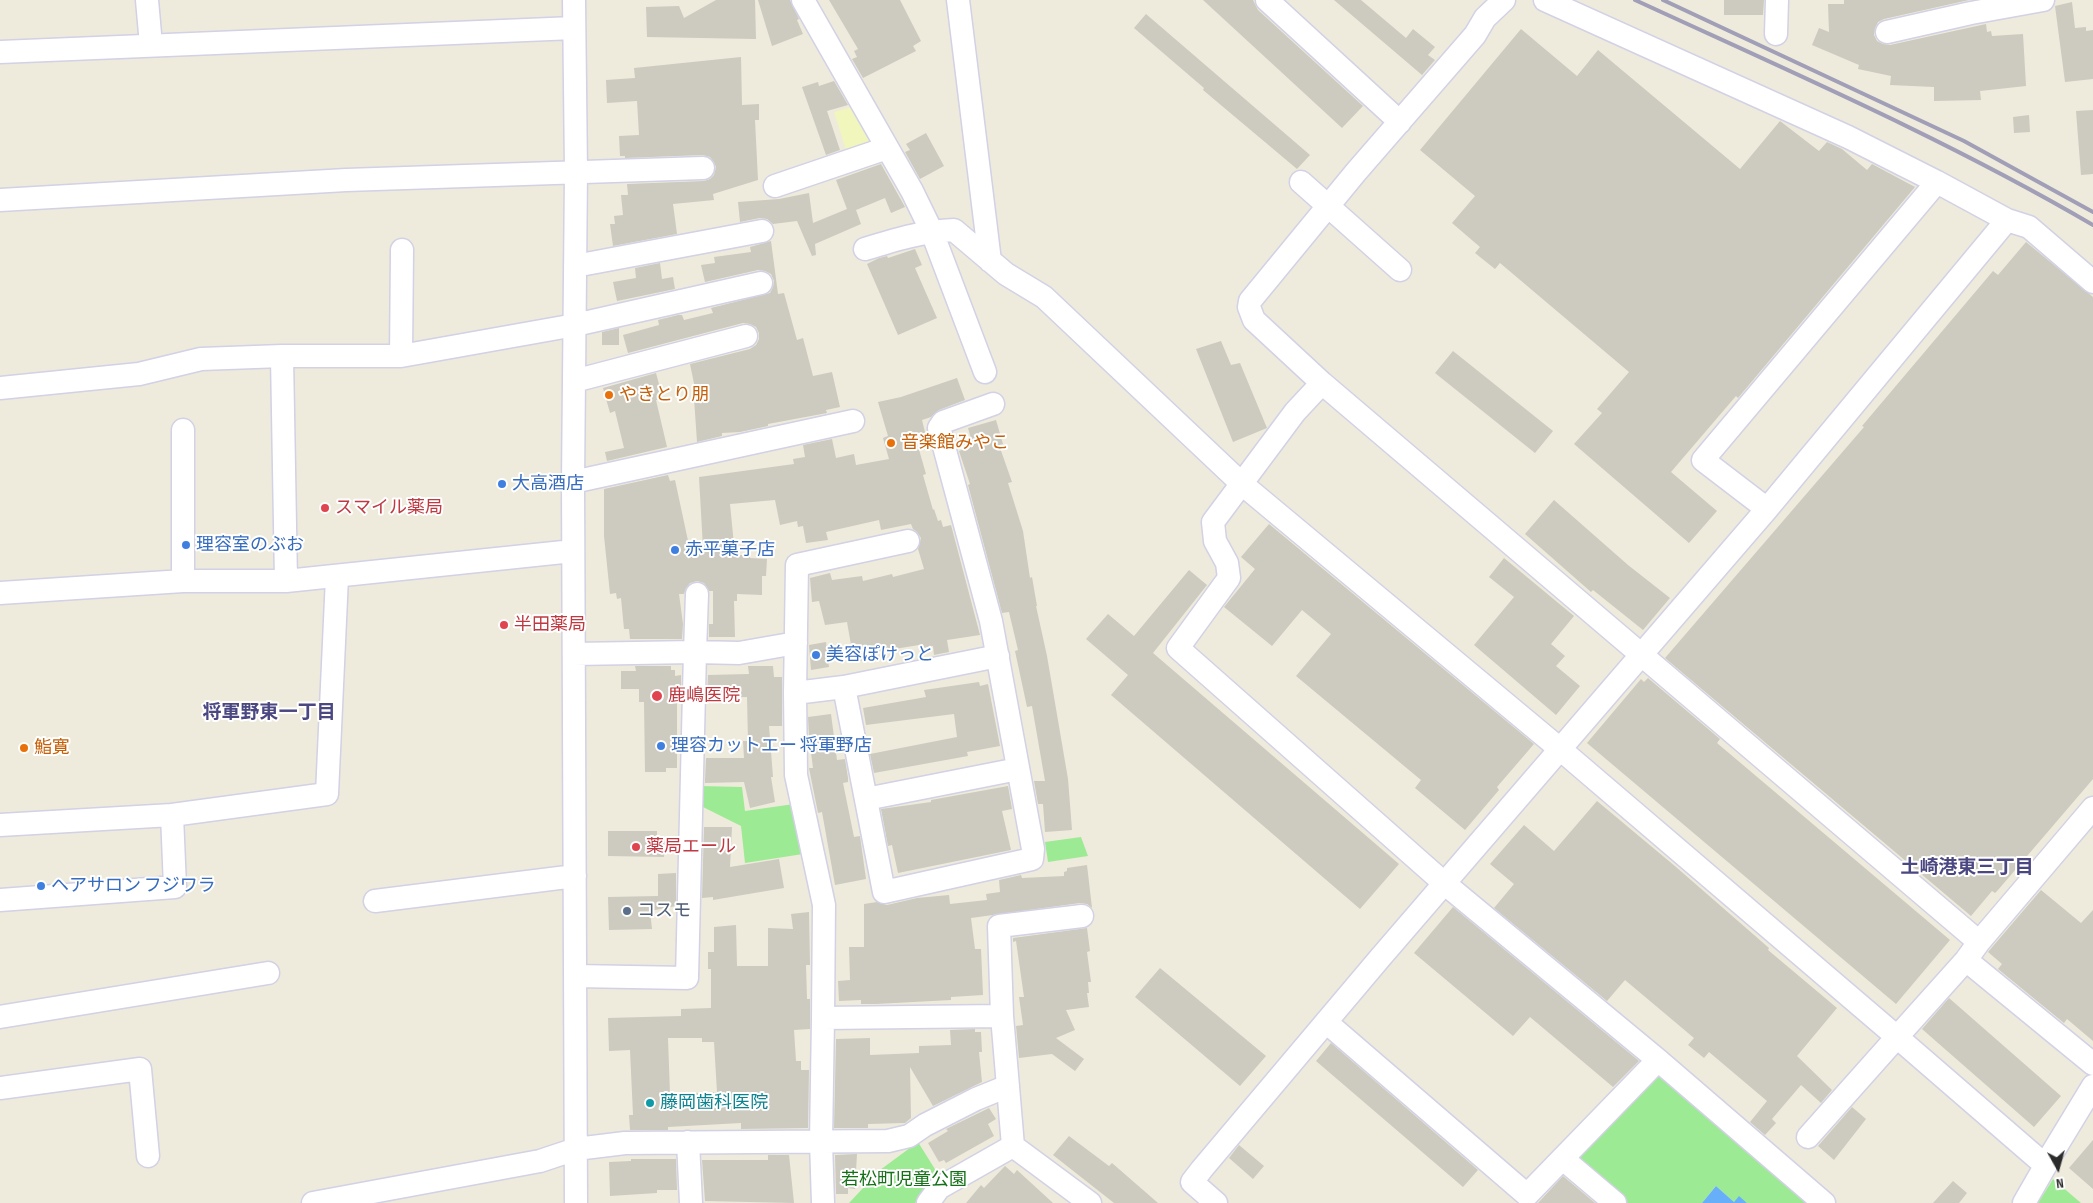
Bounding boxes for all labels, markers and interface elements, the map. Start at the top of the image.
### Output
place label: やきとり朋 [619,384,709,406]
marker: やきとり朋 [603,389,615,401]
place label: 音楽館みやこ [901,432,1009,454]
marker: 音楽館みやこ [885,437,897,449]
place label: 大高酒店 [512,473,584,495]
marker: 大高酒店 [496,478,508,490]
place label: スマイル薬局 [335,497,443,519]
marker: スマイル薬局 [319,502,331,514]
place label: 理容室のぶお [196,534,304,556]
marker: 理容室のぶお [180,539,192,551]
place label: 赤平菓子店 [685,539,775,561]
marker: 赤平菓子店 [669,544,681,556]
place label: 半田薬局 [514,614,586,636]
marker: 半田薬局 [498,619,510,631]
place label: 美容ぽけっと [826,644,934,666]
marker: 美容ぽけっと [810,649,822,661]
place label: 鹿嶋医院 [668,685,740,707]
marker: 鹿嶋医院 [650,689,664,703]
district label: 将軍野東一丁目 [203,702,335,724]
place label: 理容カットエー 将軍野店 [671,735,872,757]
place label: 鮨寛 [34,737,70,759]
marker: 理容カットエー 将軍野店 [655,740,667,752]
marker: 鮨寛 [18,742,30,754]
place label: 薬局エール [646,836,736,858]
marker: 薬局エール [630,841,642,853]
district label: 土崎港東三丁目 [1901,857,2033,879]
place label: ヘアサロン フジワラ [51,875,216,897]
marker: ヘアサロン フジワラ [35,880,47,892]
place label: コスモ [637,900,691,922]
marker: コスモ [621,905,633,917]
place label: 藤岡歯科医院 [660,1092,768,1114]
marker: 藤岡歯科医院 [644,1097,656,1109]
north arrow [2033,1143,2083,1193]
park label: 若松町児童公園 [841,1169,967,1191]
text: N [2055,1174,2065,1192]

